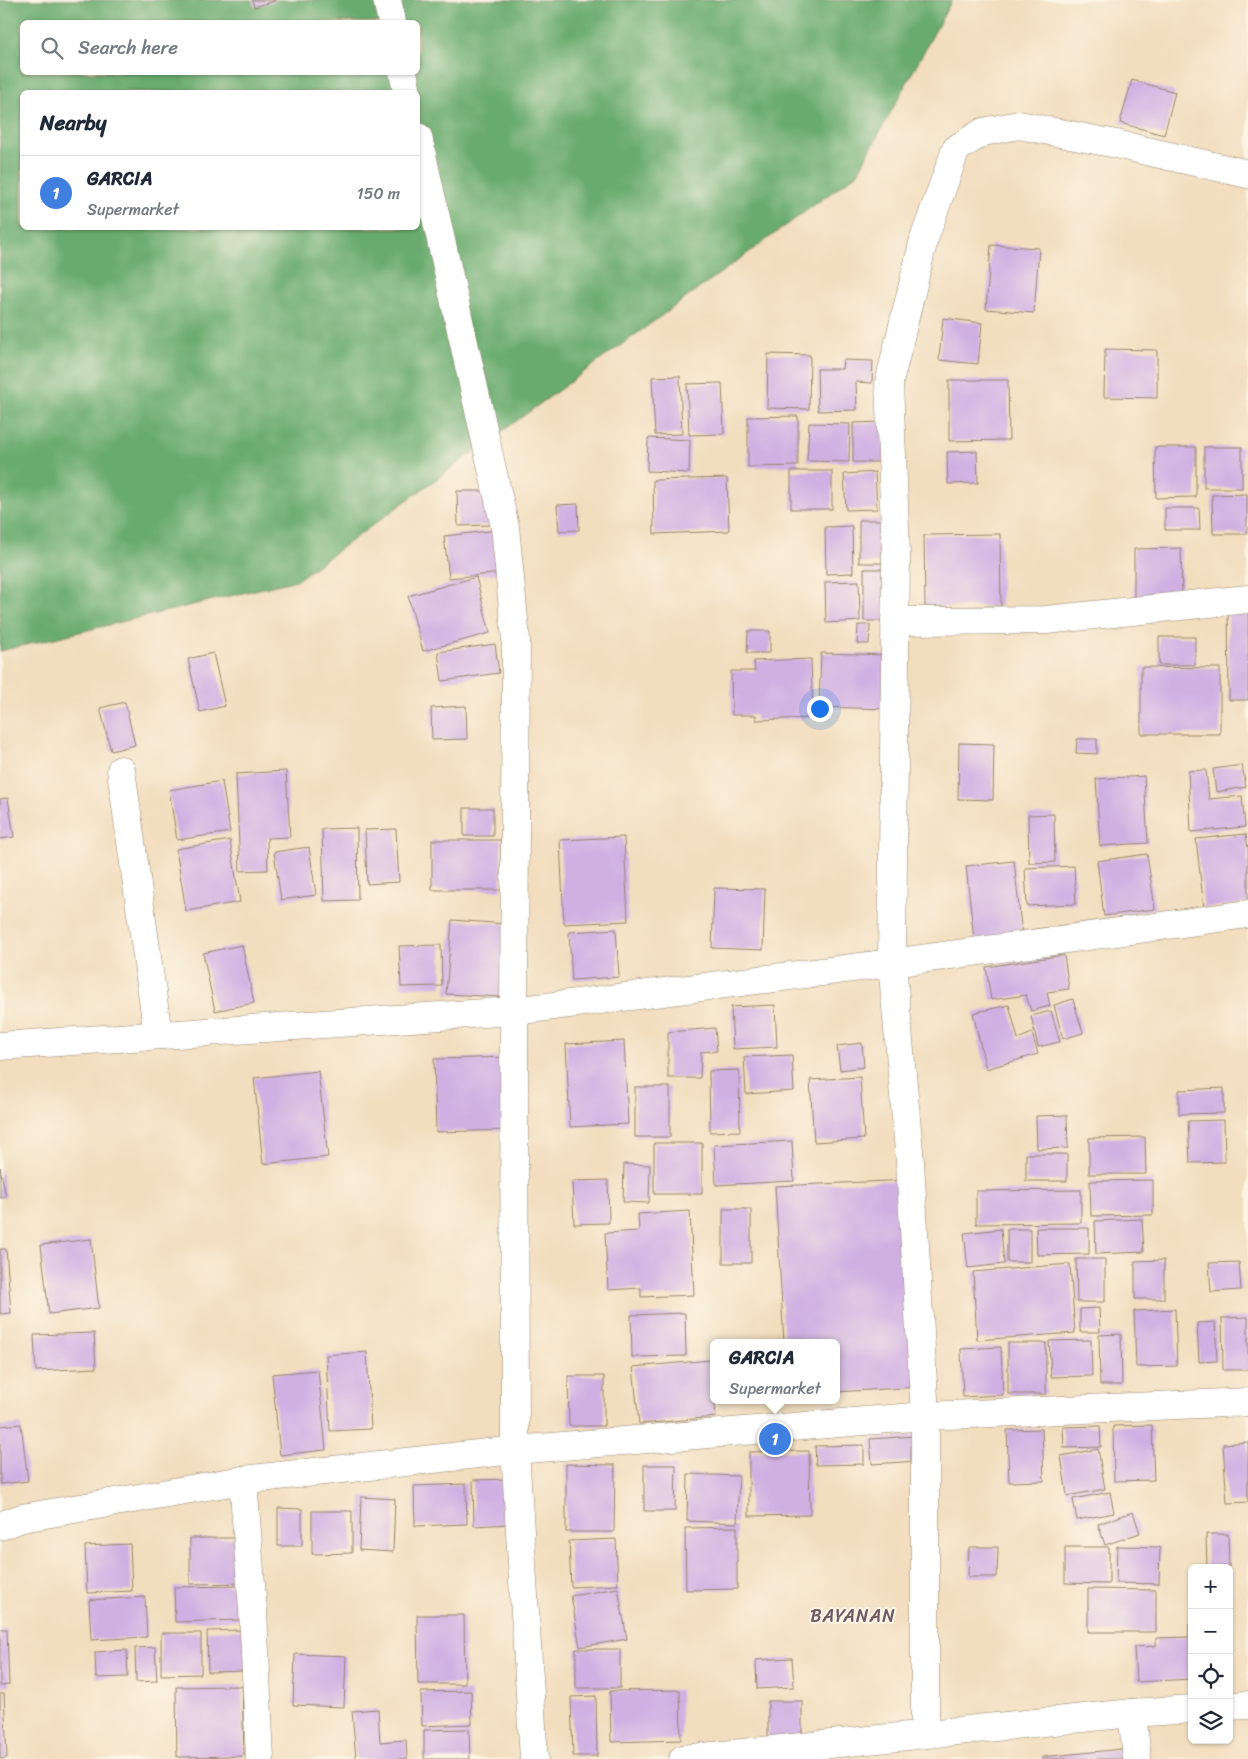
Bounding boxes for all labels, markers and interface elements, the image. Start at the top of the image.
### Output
search box [20,20,420,75]
text: Search here [78,31,178,64]
icon: search [38,34,66,62]
text: Nearby [40,104,106,142]
text: GARCIA [87,162,152,195]
text: 1 [53,179,59,208]
text: 150 m [357,179,400,208]
text: Supermarket [87,195,179,224]
your location [807,696,833,722]
popup [710,1339,840,1404]
text: GARCIA [729,1341,794,1374]
text: Supermarket [729,1374,821,1403]
pin: 1 [759,1420,791,1458]
map controls [1188,1564,1233,1744]
button: + [1188,1564,1233,1609]
district label: BAYANAN [810,1600,896,1632]
button: − [1188,1609,1233,1654]
button: locate [1188,1654,1233,1699]
button: layers [1188,1699,1233,1744]

